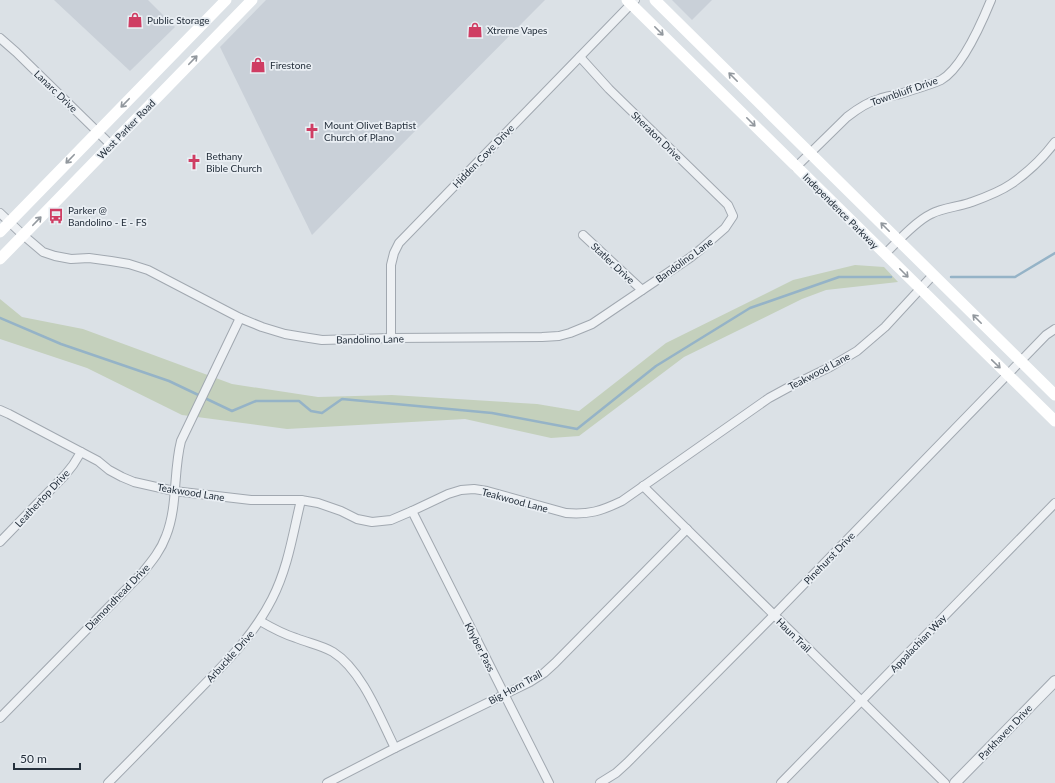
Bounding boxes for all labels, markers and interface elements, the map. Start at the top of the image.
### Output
shop icon: Public Storage [126,11,144,29]
place label: Public Storage [147,14,210,26]
shop icon: Xtreme Vapes [466,21,484,39]
place label: Xtreme Vapes [487,24,547,36]
one-way arrow [654,26,664,36]
one-way arrow [188,55,198,65]
shop icon: Firestone [249,56,267,74]
place label: Firestone [270,59,311,71]
street label: Lanarc Drive [32,67,80,115]
one-way arrow [728,72,738,82]
street label: Townbluff Drive [869,74,939,108]
street label: West Parker Road [95,97,157,161]
one-way arrow [121,98,130,108]
street label: Sheraton Drive [629,109,685,163]
one-way arrow [746,117,756,127]
place label: Mount Olivet Baptist Church of Plano [324,119,416,143]
church icon: Mount Olivet Baptist Church of Plano [303,122,321,140]
street label: Hidden Cove Drive [450,122,516,190]
place label: Bethany Bible Church [206,150,262,174]
church icon: Bethany Bible Church [185,153,203,171]
one-way arrow [66,154,75,164]
street label: Independence Parkway [801,171,882,252]
place label: Parker @ Bandolino - E - FS [68,204,147,228]
bus stop icon: Parker @ Bandolino - E - FS [47,207,65,225]
one-way arrow [32,216,42,226]
one-way arrow [880,222,890,232]
street label: Bandolino Lane [653,235,715,285]
street label: Statler Drive [589,240,637,286]
one-way arrow [899,268,909,278]
one-way arrow [972,314,982,324]
street label: Bandolino Lane [336,332,404,346]
street label: Teakwood Lane [786,350,852,392]
one-way arrow [991,359,1001,369]
street label: Leathertop Drive [12,467,72,529]
street label: Teakwood Lane [156,481,226,503]
street label: Teakwood Lane [480,485,550,515]
street label: Pinehurst Drive [801,529,857,587]
street label: Diamondhead Drive [82,561,152,633]
street label: Appalachian Way [887,611,949,674]
street label: Haun Trail [774,615,814,655]
street label: Khyber Pass [462,620,498,674]
street label: Arbuckle Drive [204,628,256,684]
street label: Big Horn Trail [486,667,544,707]
street label: Parkhaven Drive [976,702,1034,762]
scale bar [14,745,80,771]
text: 50 m [20,751,47,766]

